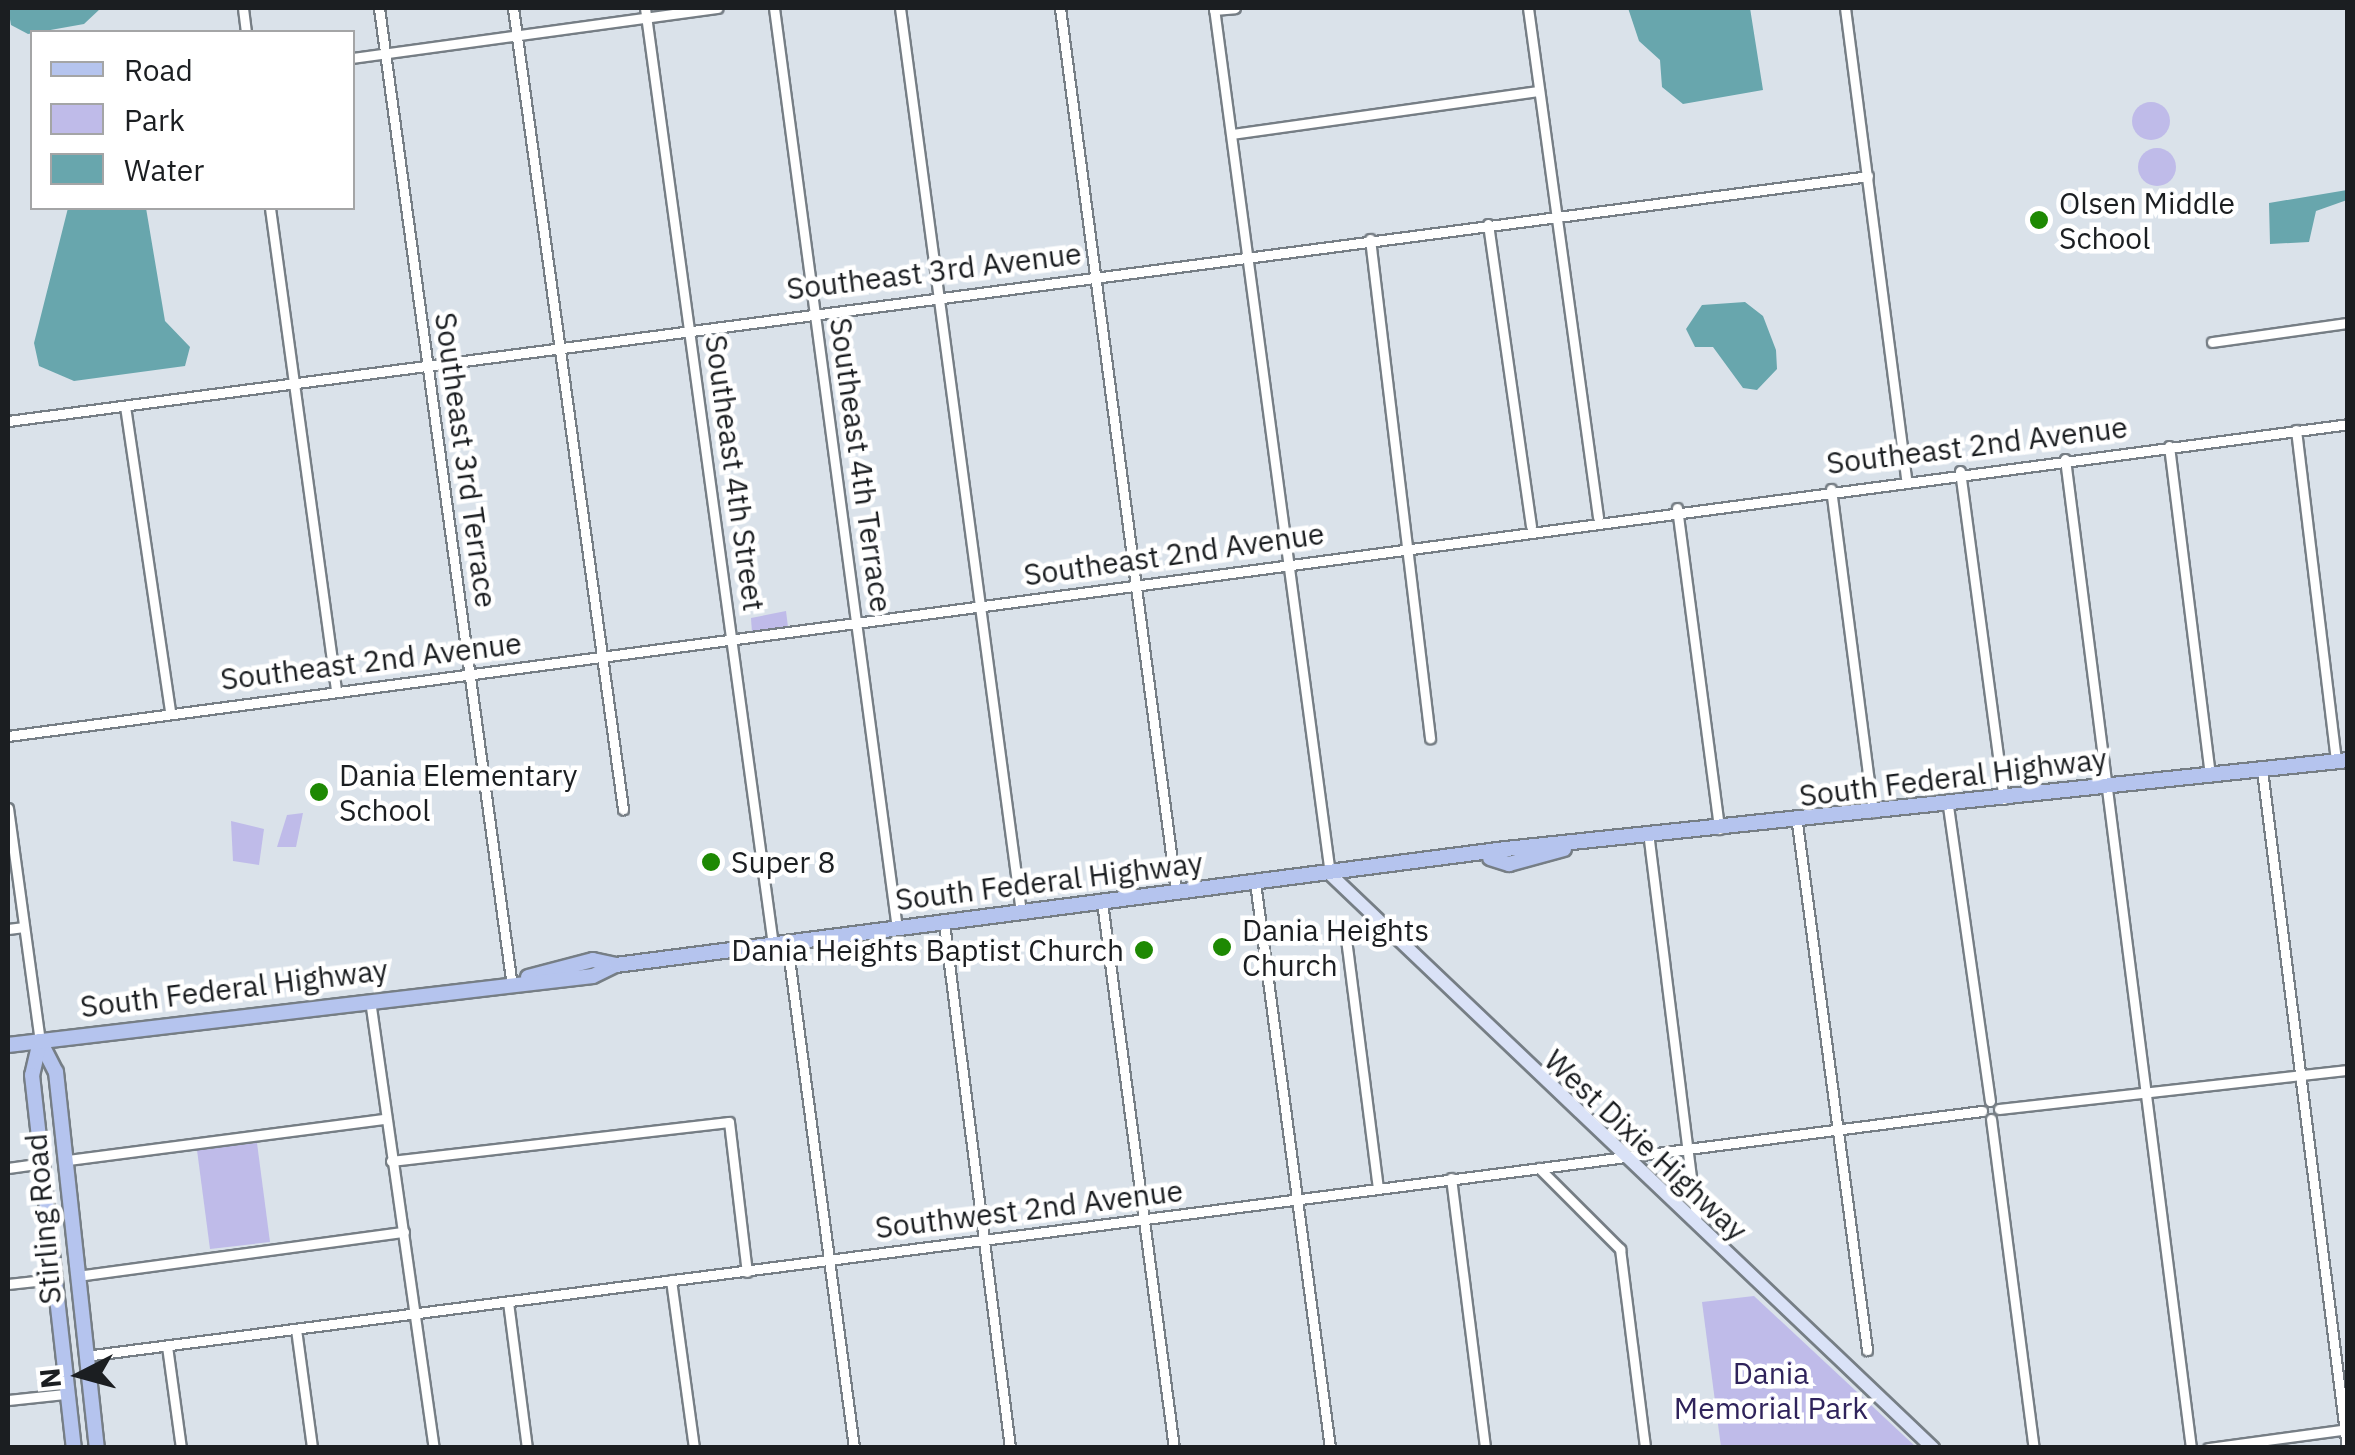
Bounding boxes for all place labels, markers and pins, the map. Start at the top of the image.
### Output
place label: Olsen Middle School [2059,185,2235,256]
marker: Olsen Middle School [2028,209,2050,231]
place label: Dania Elementary School [339,757,577,828]
marker: Dania Elementary School [308,781,330,803]
place label: Super 8 [731,844,835,880]
marker: Super 8 [700,851,722,873]
place label: Dania Heights Church [1242,912,1429,982]
place label: Dania Heights Baptist Church [731,932,1124,968]
marker: Dania Heights Church [1211,936,1233,958]
marker: Dania Heights Baptist Church [1133,939,1155,961]

